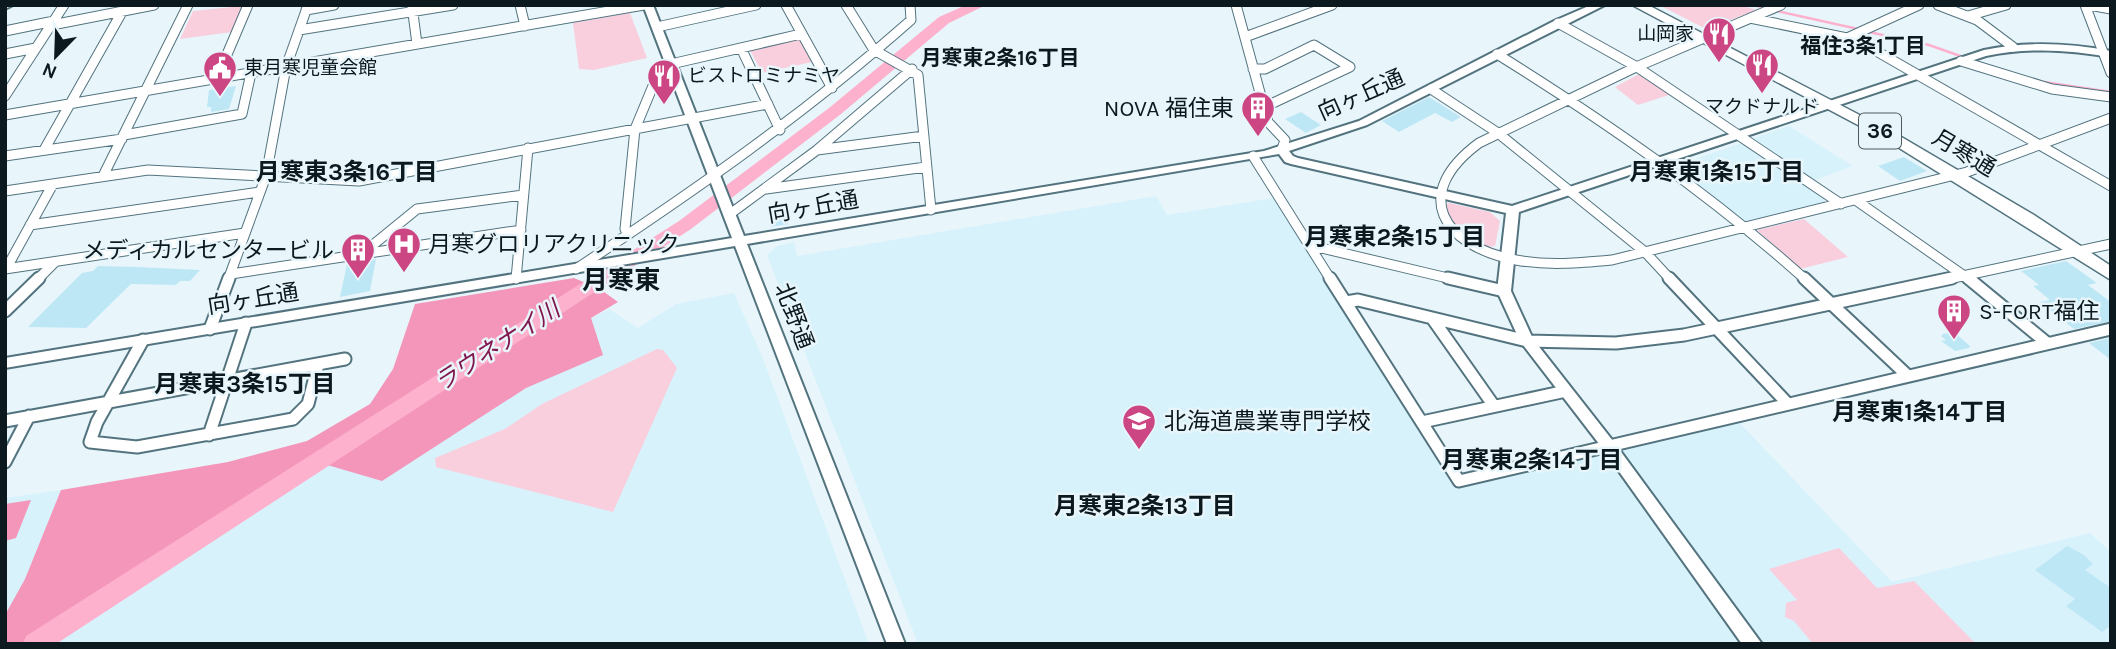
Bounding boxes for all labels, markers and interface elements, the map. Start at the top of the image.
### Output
restaurant icon: 山岡家 [1700,15,1738,64]
north arrow [21,21,91,91]
place label: 山岡家 [1637,23,1694,45]
district label: 福住3条1丁目 [1800,34,1926,58]
district label: 月寒東2条16丁目 [921,46,1079,70]
restaurant icon: マクドナルド [1743,46,1781,95]
public building icon: 東月寒児童会館 [201,49,239,98]
place label: 東月寒児童会館 [244,57,377,79]
restaurant icon: ビストロミナミヤ [645,57,683,106]
text: N [39,58,60,84]
street label: 向ヶ丘通 [1313,64,1409,126]
place label: ビストロミナミヤ [688,65,840,87]
building icon: NOVA 福住東 [1239,89,1277,138]
place label: NOVA 福住東 [1104,95,1234,122]
place label: マクドナルド [1705,96,1819,118]
road number: 36 [1859,114,1901,148]
street label: 月寒通 [1927,124,2001,182]
district label: 月寒東3条16丁目 [256,158,438,186]
district label: 月寒東1条15丁目 [1629,158,1805,186]
street label: 向ヶ丘通 [765,186,861,228]
district label: 月寒東2条15丁目 [1304,223,1486,251]
hospital icon: 月寒グロリアクリニック [385,225,423,274]
building icon: メディカルセンタービル [339,231,377,280]
place label: 月寒グロリアクリニック [428,231,680,258]
place label: メディカルセンタービル [83,237,334,264]
district label: 月寒東 [582,265,660,296]
street label: 向ヶ丘通 [205,278,301,320]
street label: 北野通 [769,279,819,353]
building icon: S-FORT福住 [1935,292,1973,341]
water label: ラウネナイ川 [429,293,568,397]
place label: S-FORT福住 [1979,298,2099,325]
district label: 月寒東3条15丁目 [154,370,336,398]
district label: 月寒東1条14丁目 [1832,398,2008,426]
school or university icon: 北海道農業専門学校 [1120,402,1158,451]
place label: 北海道農業専門学校 [1164,408,1371,435]
district label: 月寒東2条14丁目 [1441,446,1623,474]
district label: 月寒東2条13丁目 [1054,492,1236,520]

